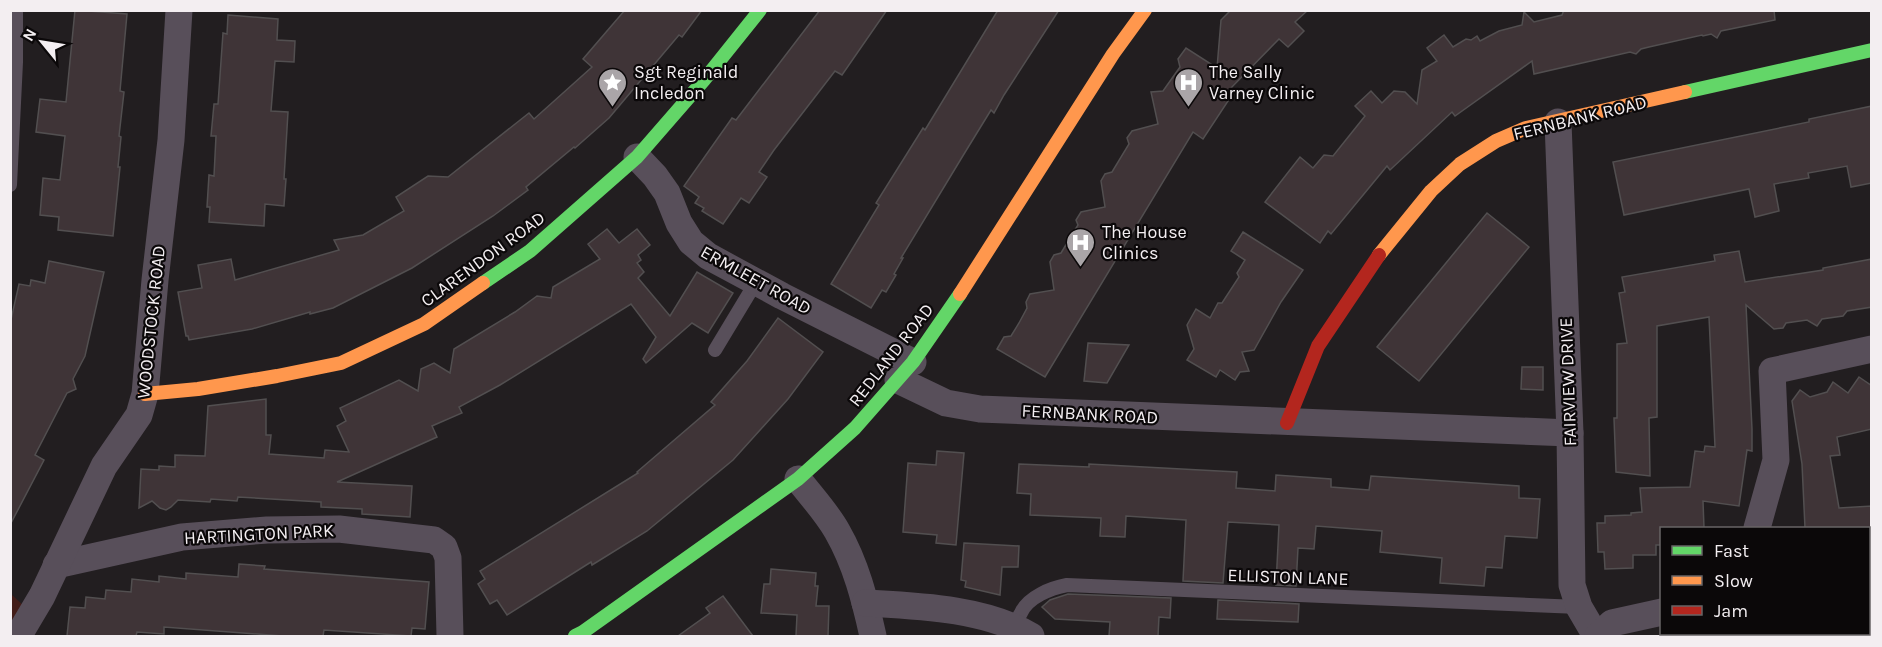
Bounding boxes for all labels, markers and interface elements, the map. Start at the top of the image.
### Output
north arrow [12,12,72,72]
text: N [18,25,41,44]
place label: Sgt Reginald Incledon [634,61,738,104]
place label: The Sally Varney Clinic [1209,61,1315,104]
place icon: Sgt Reginald Incledon [597,66,629,108]
hospital icon: The Sally Varney Clinic [1172,66,1204,108]
street label: FERNBANK ROAD [1511,91,1649,145]
street label: CLARENDON ROAD [417,207,549,311]
place label: The House Clinics [1102,221,1187,264]
hospital icon: The House Clinics [1065,226,1097,268]
street label: ERMLEET ROAD [697,241,815,319]
street label: WOODSTOCK ROAD [132,244,170,400]
street label: REDLAND ROAD [844,299,938,411]
street label: FAIRVIEW DRIVE [1555,317,1581,447]
street label: FERNBANK ROAD [1021,399,1159,429]
street label: HARTINGTON PARK [183,519,335,549]
legend [1660,527,1870,635]
text: Fast [1714,540,1749,562]
street label: ELLISTON LANE [1227,564,1349,590]
text: Slow [1714,570,1753,592]
text: Jam [1714,600,1748,622]

